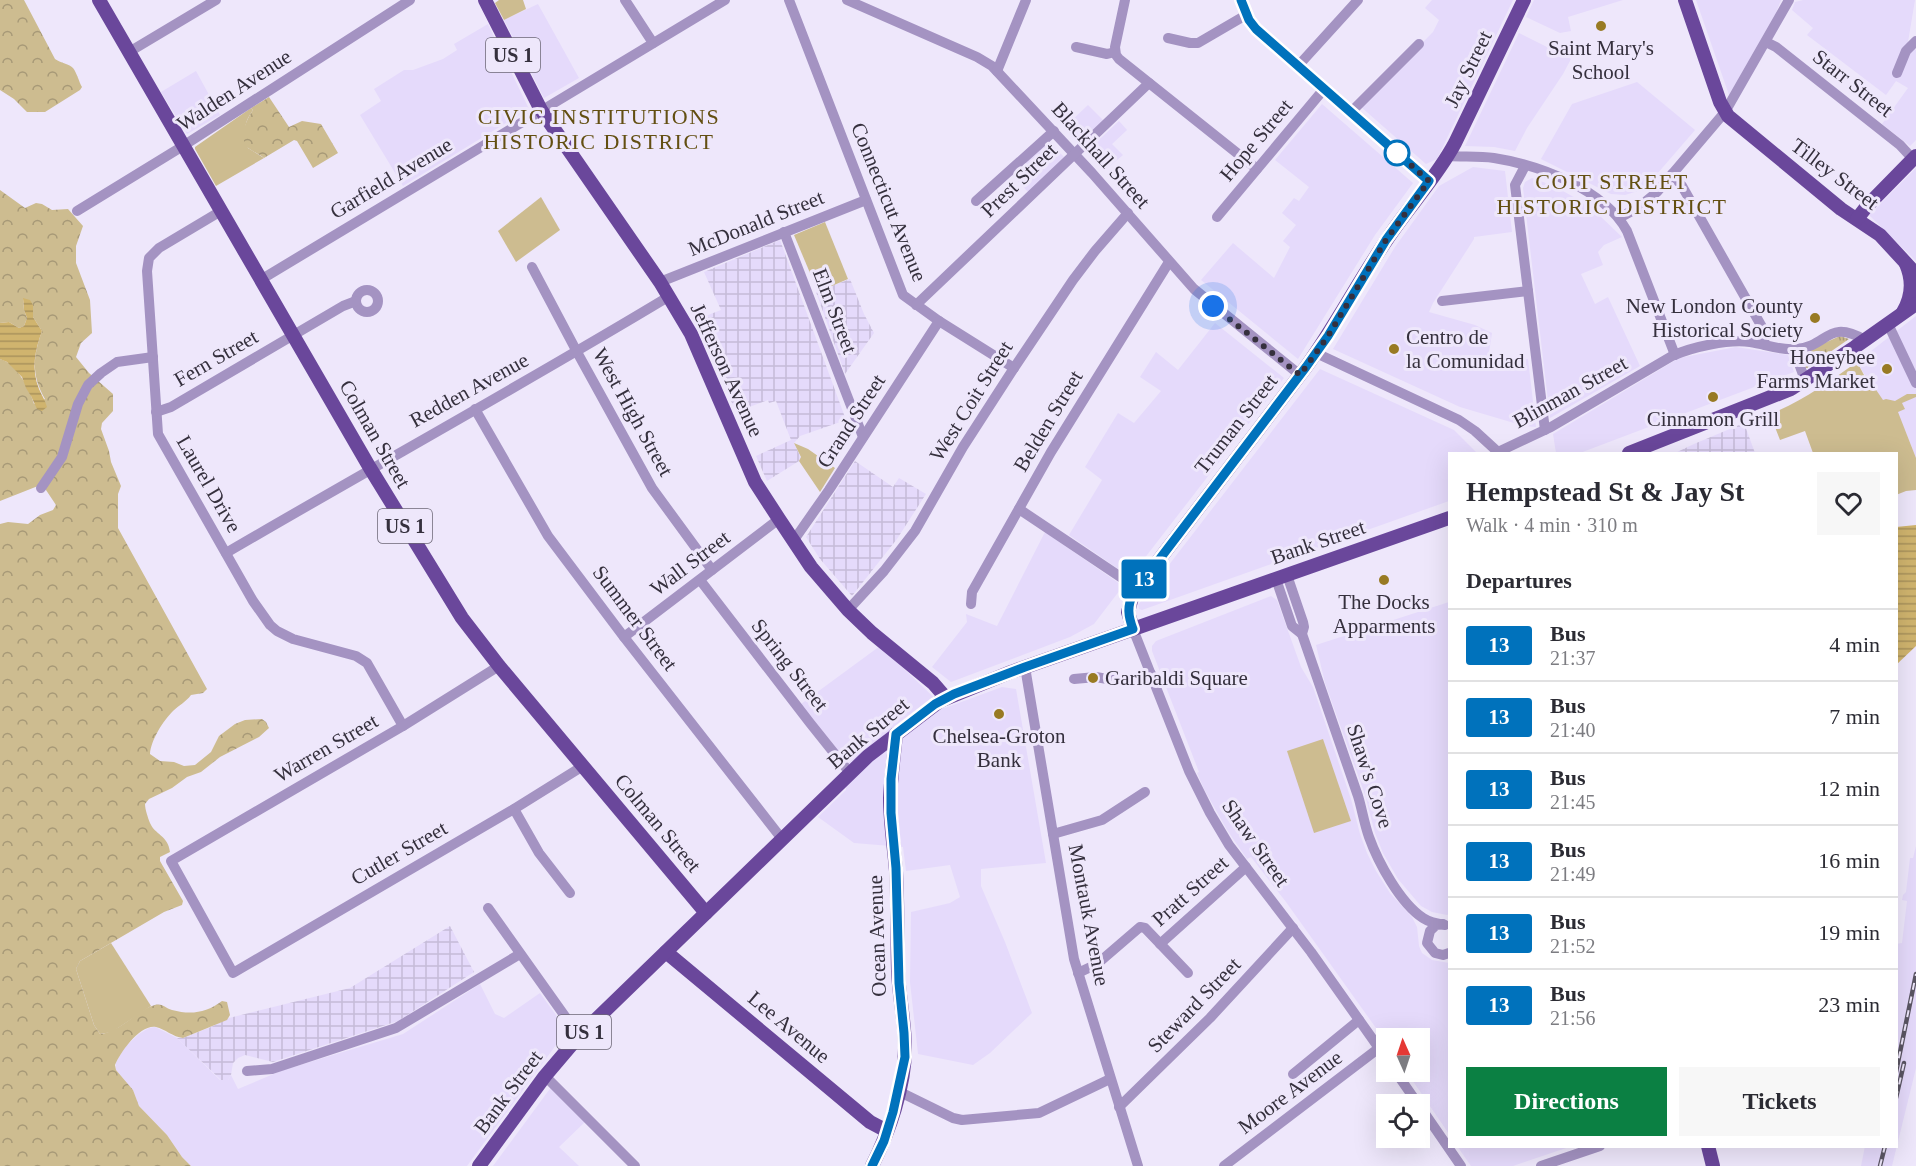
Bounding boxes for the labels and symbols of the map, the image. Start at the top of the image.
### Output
marker: Saint Mary's School [1594,19,1608,33]
street label: Jay Street [1439,27,1497,111]
place label: Saint Mary's School [1548,36,1654,84]
road number: US 1 [486,38,540,72]
street label: Walden Avenue [172,44,296,136]
street label: Starr Street [1808,44,1898,122]
street label: Hope Street [1215,94,1297,186]
street label: Blackhall Street [1047,97,1155,213]
district label: CIVIC INSTITUTIONS HISTORIC DISTRICT [478,104,720,154]
street label: Connecticut Avenue [846,119,932,285]
street label: Garfield Avenue [326,132,456,224]
street label: Tilley Street [1786,133,1884,215]
street label: Prest Street [976,138,1062,222]
unlabelled marker [1384,140,1410,166]
district label: COIT STREET HISTORIC DISTRICT [1496,169,1728,219]
street label: McDonald Street [685,185,827,261]
street label: Elm Street [808,265,862,357]
your location [1198,291,1228,321]
place label: New London County Historical Society [1626,294,1803,342]
street label: Jefferson Avenue [686,299,768,441]
marker: New London County Historical Society [1808,311,1822,325]
street label: Fern Street [170,324,262,392]
place label: Centro de la Comunidad [1406,325,1525,373]
street label: West Coit Street [924,336,1018,466]
marker: Centro de la Comunidad [1387,342,1401,356]
street label: West High Street [588,344,678,480]
place label: Honeybee Farms Market [1757,345,1875,393]
street label: Redden Avenue [405,348,533,432]
street label: Blinman Street [1509,351,1631,433]
marker: Honeybee Farms Market [1880,362,1894,376]
street label: Belden Street [1008,366,1088,476]
street label: Truman Street [1190,369,1282,479]
street label: Grand Street [812,370,890,472]
street label: Colman Street [334,376,416,492]
marker: Cinnamon Grill [1706,390,1720,404]
place label: Cinnamon Grill [1647,407,1779,431]
street label: Laurel Drive [172,431,246,537]
road number: US 1 [378,509,432,543]
street label: Bank Street [1267,515,1369,569]
street label: Wall Street [645,525,735,601]
line badge: 13 [1117,560,1171,598]
street label: Summer Street [588,561,682,675]
marker: The Docks Apparments [1377,573,1391,587]
place label: The Docks Apparments [1333,590,1435,638]
street label: Spring Street [747,614,833,716]
place label: Garibaldi Square [1105,666,1248,690]
marker: Garibaldi Square [1086,671,1100,685]
street label: Bank Street [823,692,914,774]
marker: Chelsea-Groton Bank [992,707,1006,721]
street label: Warren Street [270,709,382,787]
street label: Shaw's Cove [1342,721,1398,831]
place label: Chelsea-Groton Bank [933,724,1066,772]
street label: Colman Street [610,769,706,877]
street label: Shaw Street [1217,795,1295,891]
street label: Cutler Street [347,816,451,890]
street label: Montauk Avenue [1064,842,1114,988]
street label: Pratt Street [1147,851,1233,931]
street label: Ocean Avenue [863,875,891,997]
street label: Steward Street [1143,952,1245,1058]
street label: Lee Avenue [743,986,835,1068]
road number: US 1 [557,1015,611,1049]
north arrow [1376,1028,1430,1082]
street label: Bank Street [469,1045,547,1139]
street label: Moore Avenue [1233,1045,1347,1139]

